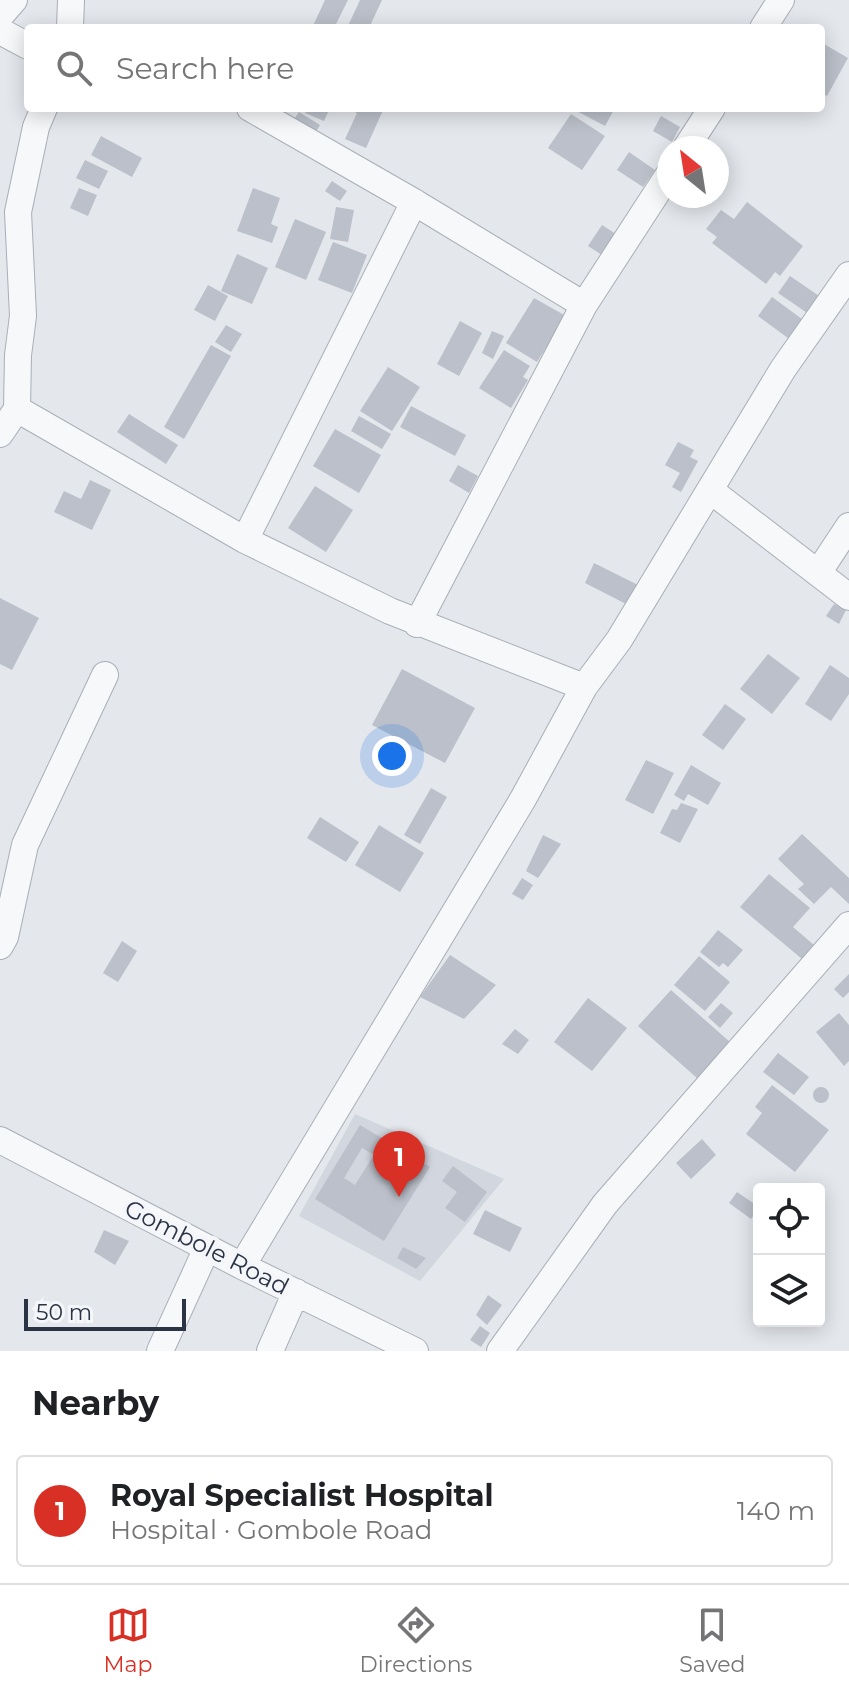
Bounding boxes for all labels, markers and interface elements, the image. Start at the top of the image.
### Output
search box [24,24,825,112]
icon: search [52,46,96,90]
text: Search here [116,50,294,87]
north arrow [657,136,729,208]
your location [372,736,412,776]
pin: 1 [373,1131,425,1197]
map controls [753,1183,825,1327]
button: locate [753,1183,825,1255]
street label: Gombole Road [120,1193,294,1301]
button: layers [753,1255,825,1327]
scale bar [24,1295,186,1331]
text: 50 m [36,1299,92,1326]
text: Nearby [32,1382,159,1424]
text: Royal Specialist Hospital [110,1477,494,1514]
text: 1 [55,1495,65,1527]
text: 140 m [737,1495,815,1527]
text: Hospital · Gombole Road [110,1514,432,1546]
tab: Map [104,1603,152,1678]
tab: Directions [360,1603,472,1678]
tab: Saved [679,1603,745,1678]

